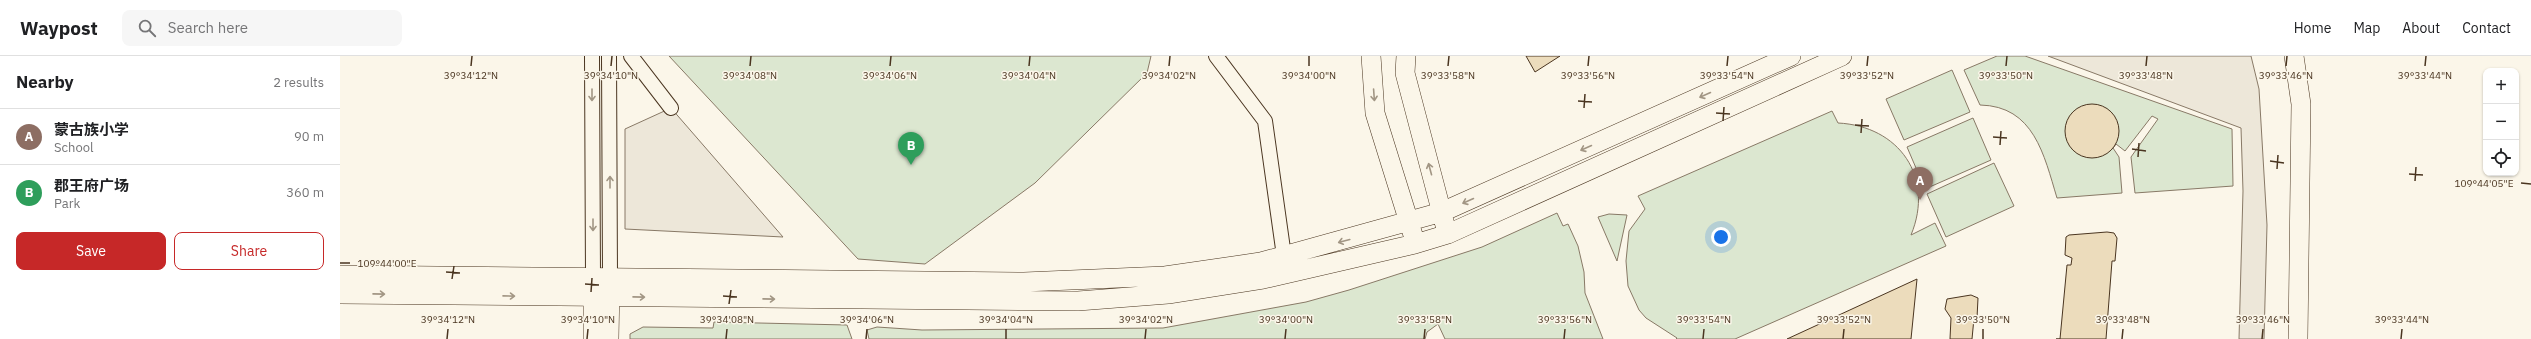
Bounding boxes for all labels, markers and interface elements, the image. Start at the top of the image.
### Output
search box [122,10,402,46]
text: Waypost [20,16,98,40]
icon: search [136,17,158,39]
text: Search here [168,18,248,37]
text: Home [2294,19,2331,37]
text: Map [2353,19,2380,37]
text: About [2402,19,2440,37]
text: Contact [2462,19,2511,37]
map controls [2483,68,2519,176]
button: + [2483,68,2519,104]
text: 39°34'12"N [444,69,498,82]
text: 39°34'10"N [584,69,638,82]
text: 39°34'08"N [723,69,777,82]
text: 39°34'06"N [863,69,917,82]
text: 39°34'04"N [1002,69,1056,82]
text: 39°34'02"N [1142,69,1196,82]
text: 39°34'00"N [1282,69,1336,82]
text: 39°33'58"N [1421,69,1475,82]
text: 39°33'56"N [1561,69,1615,82]
text: 39°33'54"N [1700,69,1754,82]
text: 39°33'52"N [1840,69,1894,82]
text: 39°33'50"N [1979,69,2033,82]
text: 39°33'48"N [2119,69,2173,82]
text: 39°33'46"N [2259,69,2313,82]
text: 39°33'44"N [2398,69,2452,82]
text: Nearby [16,71,74,93]
text: 2 results [273,74,324,91]
one-way arrow [588,88,596,101]
one-way arrow [1370,88,1377,101]
one-way arrow [1699,92,1711,99]
button: − [2483,104,2519,140]
text: 蒙古族小学 [54,120,129,139]
text: A [25,128,33,145]
text: 90 m [294,128,324,145]
pin: B [898,132,924,165]
text: School [54,139,94,156]
button: locate [2483,140,2519,176]
one-way arrow [1581,145,1593,153]
one-way arrow [1426,163,1434,176]
pin: A [1907,167,1933,200]
text: 郡王府广场 [54,176,129,195]
one-way arrow [606,176,614,189]
text: 109°44'05"E [2454,177,2514,190]
text: B [25,184,33,201]
text: 360 m [286,184,324,201]
text: Park [54,195,80,212]
one-way arrow [1462,198,1474,205]
one-way arrow [589,218,597,231]
your location [1711,227,1731,247]
button: Save [16,232,166,270]
button: Share [174,232,324,270]
one-way arrow [1338,237,1351,245]
text: 109°44'00"E [357,257,417,270]
one-way arrow [372,290,385,298]
one-way arrow [502,292,515,299]
one-way arrow [632,293,645,301]
one-way arrow [762,295,775,303]
text: 39°34'12"N [421,313,475,326]
text: 39°34'10"N [561,313,615,326]
text: 39°34'08"N [700,313,754,326]
text: 39°34'06"N [840,313,894,326]
text: 39°34'04"N [979,313,1033,326]
text: 39°34'02"N [1119,313,1173,326]
text: 39°34'00"N [1259,313,1313,326]
text: 39°33'58"N [1398,313,1452,326]
text: 39°33'56"N [1538,313,1592,326]
text: 39°33'54"N [1677,313,1731,326]
text: 39°33'52"N [1817,313,1871,326]
text: 39°33'50"N [1956,313,2010,326]
text: 39°33'48"N [2096,313,2150,326]
text: 39°33'46"N [2236,313,2290,326]
text: 39°33'44"N [2375,313,2429,326]

